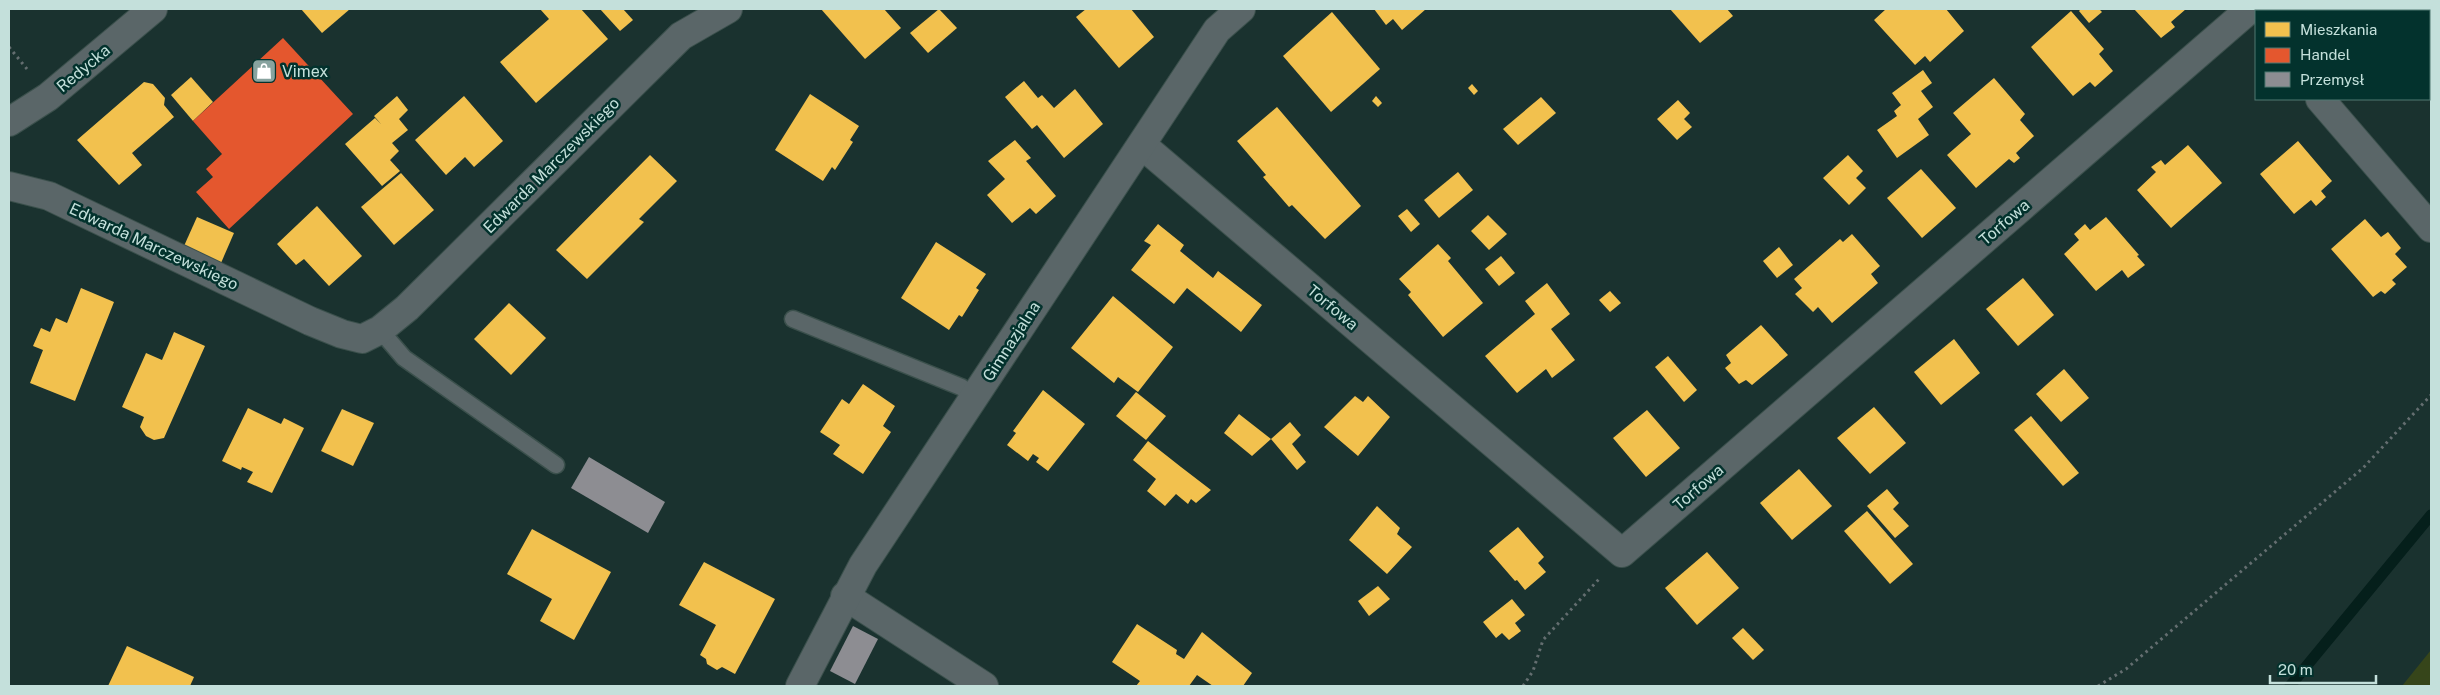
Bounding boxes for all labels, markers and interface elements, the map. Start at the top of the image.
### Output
legend [2255,10,2430,100]
text: Mieszkania [2300,21,2377,38]
street label: Redycka [53,41,114,96]
text: Handel [2300,46,2350,63]
shop icon: Vimex [251,58,277,84]
place label: Vimex [282,62,328,81]
text: Przemysł [2300,71,2365,88]
street label: Edwarda Marczewskiego [480,94,623,237]
street label: Torfowa [1975,195,2033,249]
street label: Edwarda Marczewskiego [66,199,241,294]
street label: Torfowa [1304,281,1362,334]
street label: Gimnazjalna [979,298,1044,385]
street label: Torfowa [1669,460,1727,514]
scale bar [2270,652,2376,684]
text: 20 m [2278,661,2313,678]

